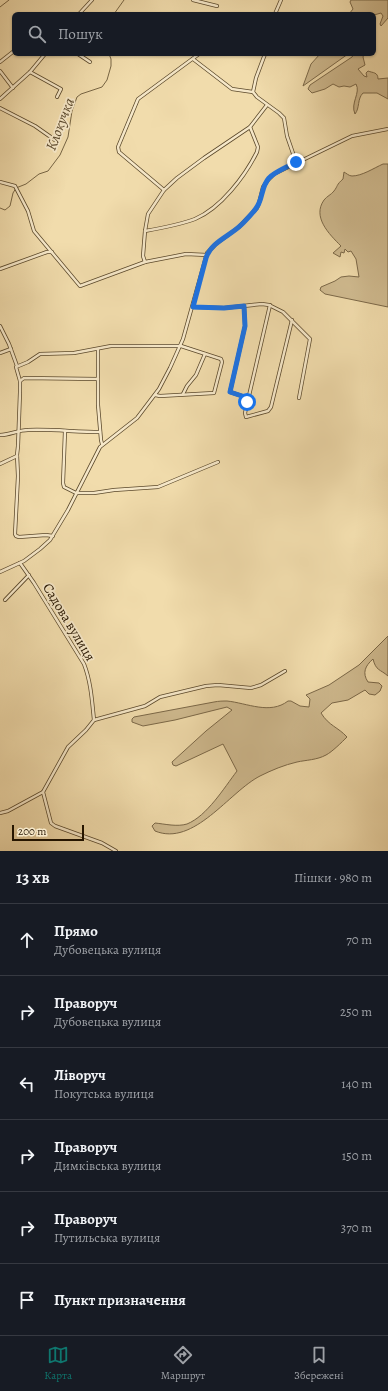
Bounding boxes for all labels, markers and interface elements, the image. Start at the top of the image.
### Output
search box [12,12,376,56]
icon: search [26,23,48,45]
text: Пошук [58,24,103,44]
water label: Клокучка [41,95,79,153]
route end [287,153,305,171]
route start [238,393,256,411]
street label: Садова вулиця [38,579,100,665]
scale bar [12,823,84,842]
text: 200 m [18,824,46,839]
text: 13 хв [16,866,50,889]
text: Пішки · 980 m [294,869,372,886]
text: Прямо [54,921,98,941]
icon: ahead [16,929,38,951]
text: 70 m [346,931,372,948]
text: Дубовецька вулиця [54,941,161,958]
text: Праворуч [54,993,117,1013]
icon: right [16,1001,38,1023]
text: 250 m [340,1003,372,1020]
text: Дубовецька вулиця [54,1013,161,1030]
text: Ліворуч [54,1065,106,1085]
icon: left [16,1073,38,1095]
text: 140 m [341,1075,372,1092]
text: Покутська вулиця [54,1085,154,1102]
text: Праворуч [54,1137,117,1157]
icon: right [16,1145,38,1167]
text: 150 m [342,1147,372,1164]
text: Димківська вулиця [54,1157,161,1174]
text: Праворуч [54,1209,117,1229]
icon: right [16,1217,38,1239]
text: 370 m [341,1219,372,1236]
text: Путильська вулиця [54,1229,160,1246]
icon: arrive [16,1289,38,1311]
text: Пункт призначення [54,1290,186,1310]
tab: Карта [44,1344,72,1383]
tab: Маршрут [161,1344,205,1383]
tab: Збережені [294,1344,344,1383]

